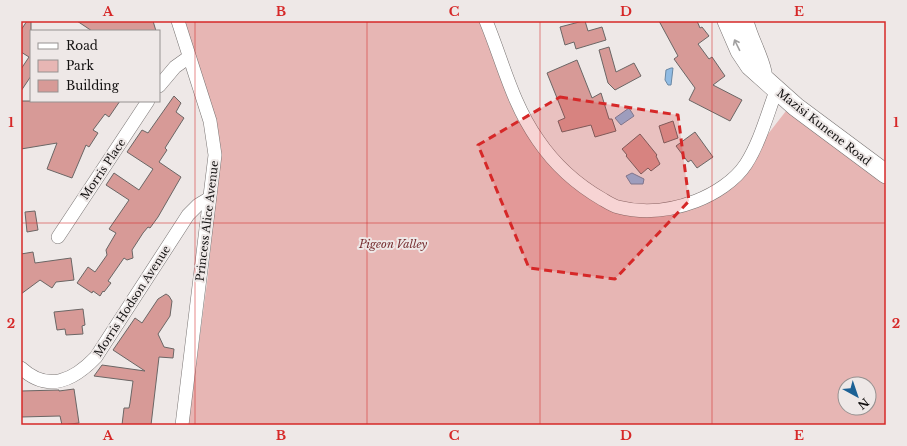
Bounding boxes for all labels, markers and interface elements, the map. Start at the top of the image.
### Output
text: A [102,3,114,20]
text: B [276,3,286,20]
text: C [449,3,460,20]
text: D [620,3,632,20]
text: E [794,3,804,20]
legend [30,30,160,102]
text: Road [66,38,98,53]
one-way arrow [733,39,740,51]
text: Park [66,58,94,73]
text: Building [66,78,120,93]
street label: Mazisi Kunene Road [774,86,874,169]
text: 1 [8,114,14,131]
text: 1 [893,114,899,131]
street label: Morris Place [77,136,129,202]
street label: Princess Alice Avenue [193,160,221,282]
park label: Pigeon Valley [358,237,427,251]
street label: Morris Hodson Avenue [91,243,173,359]
text: 2 [7,315,15,332]
text: 2 [892,315,900,332]
north arrow [837,376,877,416]
text: N [854,395,872,413]
text: A [102,427,114,444]
text: B [276,427,286,444]
text: C [449,427,460,444]
text: D [620,427,632,444]
text: E [794,427,804,444]

